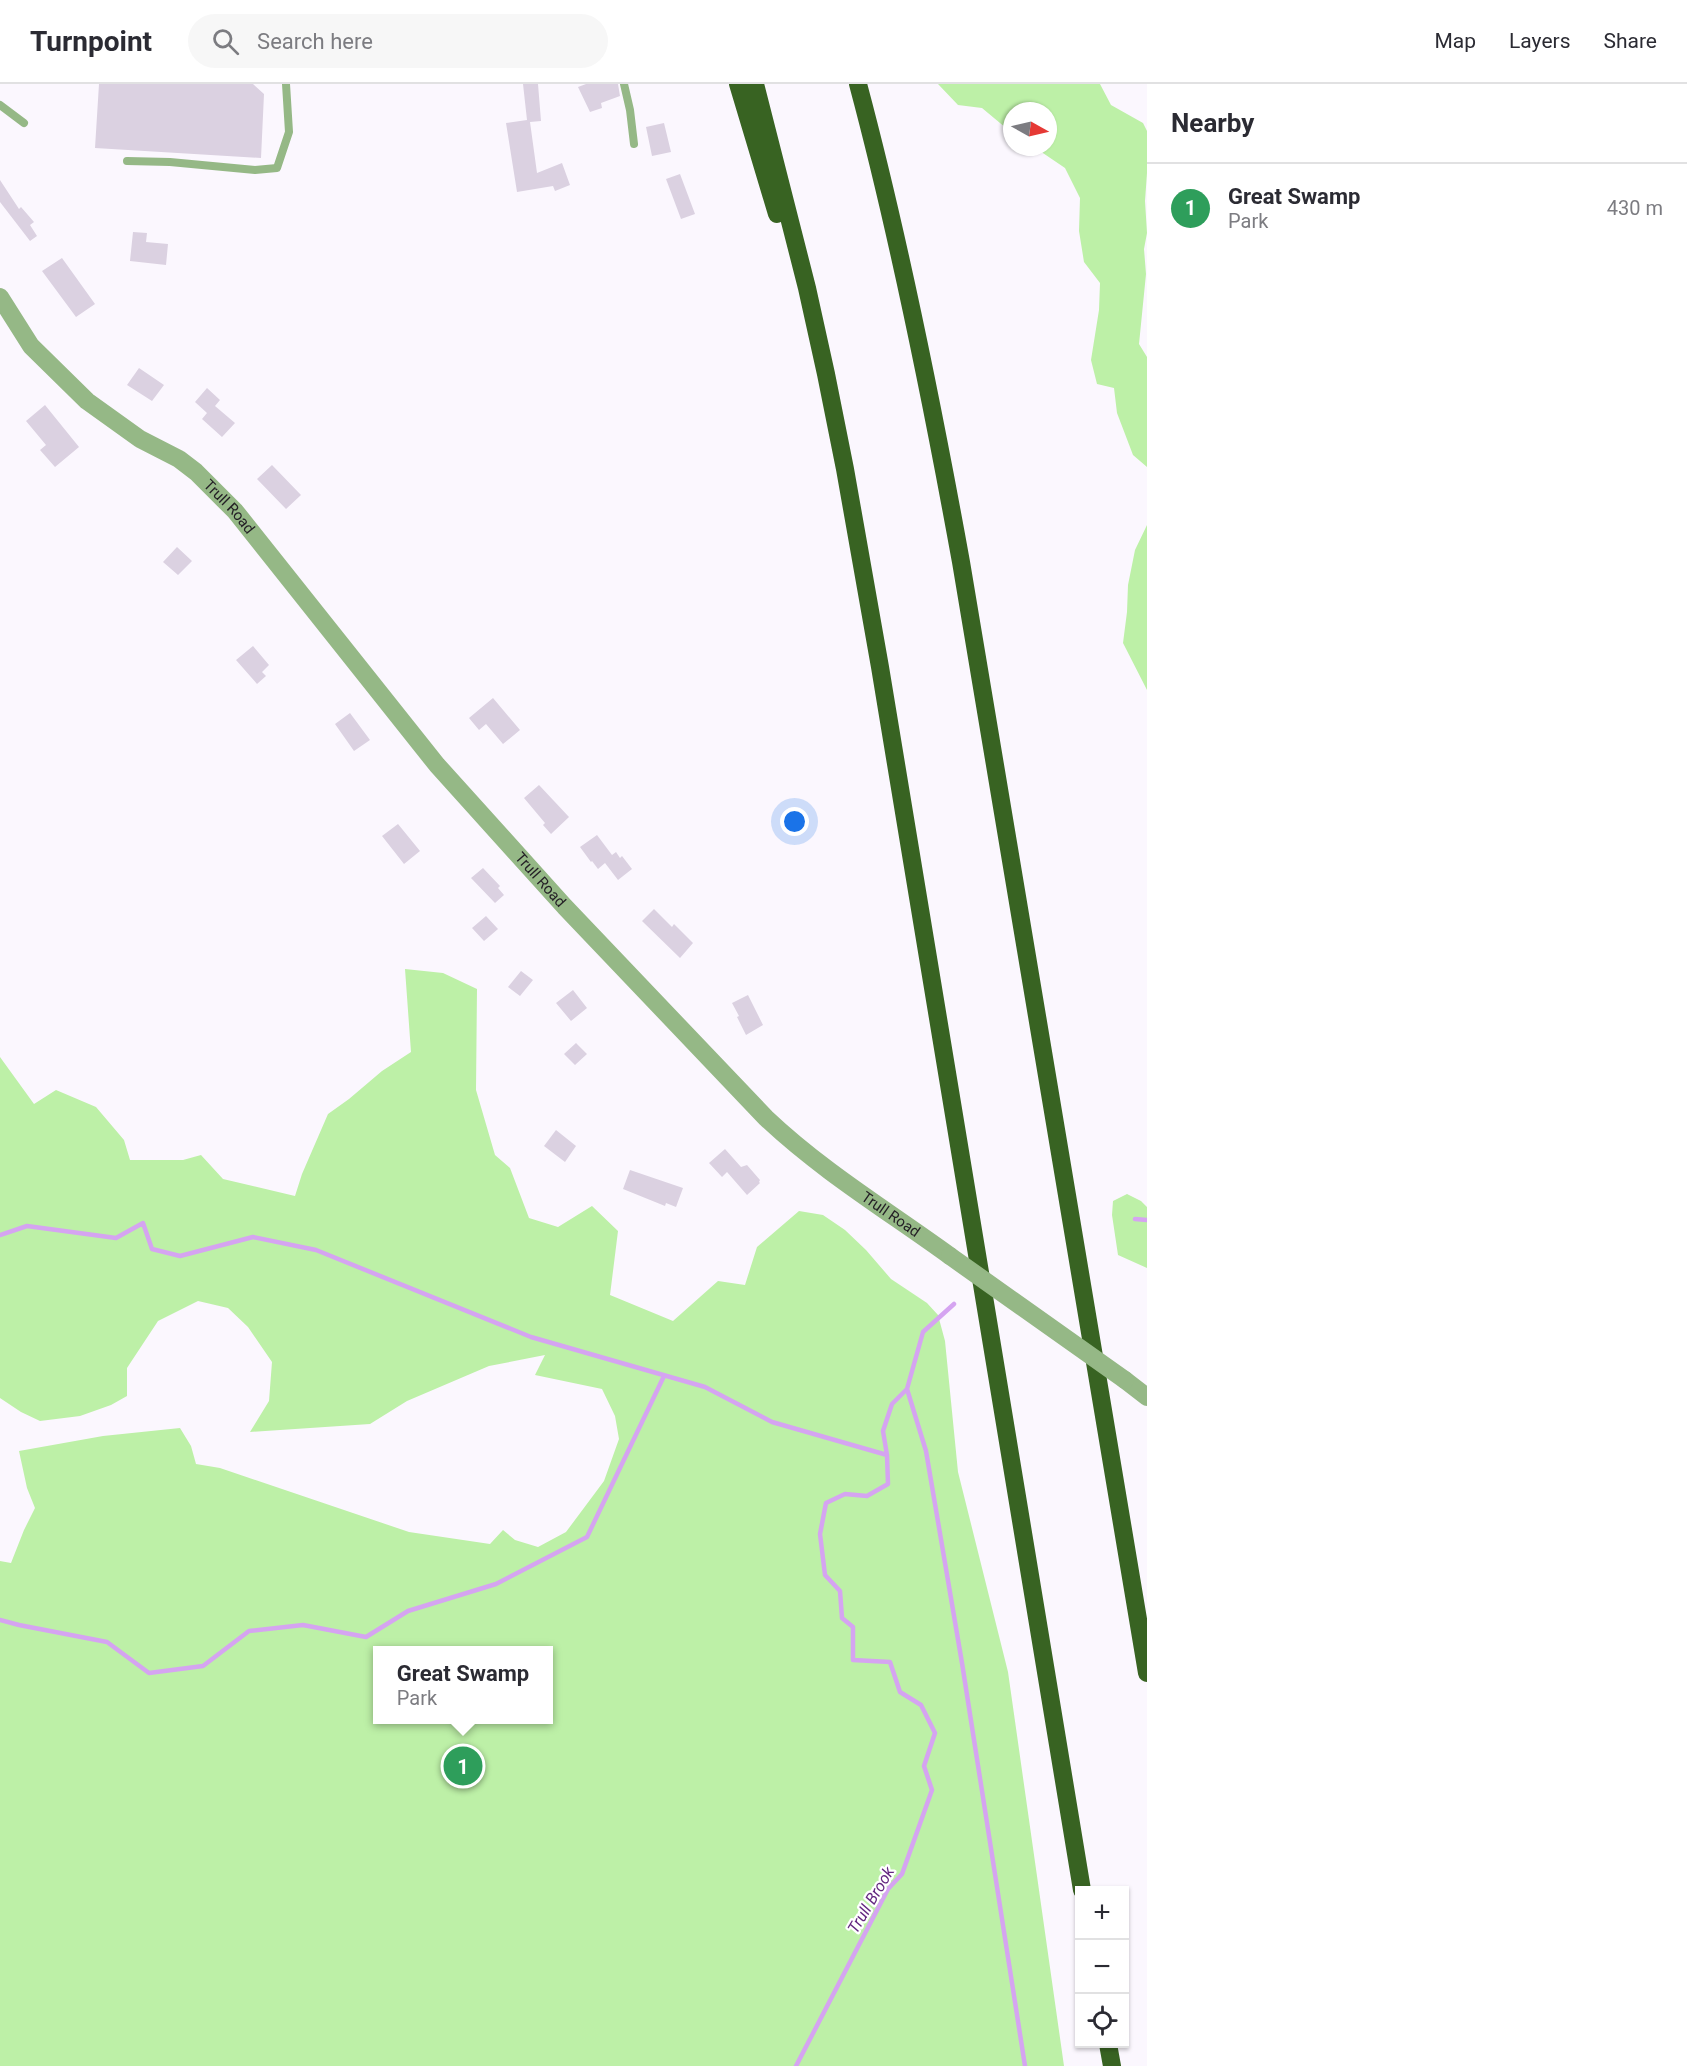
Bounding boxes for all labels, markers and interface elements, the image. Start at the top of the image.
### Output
search box [188,14,608,68]
text: Turnpoint [30,25,152,58]
icon: search [209,25,242,58]
text: Search here [257,29,373,54]
text: Map [1434,29,1476,53]
text: Layers [1509,29,1570,53]
text: Share [1603,29,1657,53]
north arrow [1003,102,1057,156]
text: Nearby [1171,108,1254,138]
text: Great Swamp [1228,184,1360,209]
text: 1 [1185,196,1196,220]
text: 430 m [1607,196,1663,220]
text: Park [1228,209,1268,233]
street label: Trull Road [200,476,259,537]
your location [780,807,809,836]
street label: Trull Road [511,849,570,911]
street label: Trull Road [858,1188,924,1241]
popup [373,1646,553,1724]
text: Great Swamp [397,1661,529,1686]
text: Park [397,1686,437,1710]
pin: 1 [444,1744,482,1788]
water label: Trull Brook [844,1862,899,1937]
map controls [1075,1886,1129,2048]
button: + [1075,1886,1129,1940]
button: − [1075,1940,1129,1994]
button: locate [1075,1994,1129,2048]

